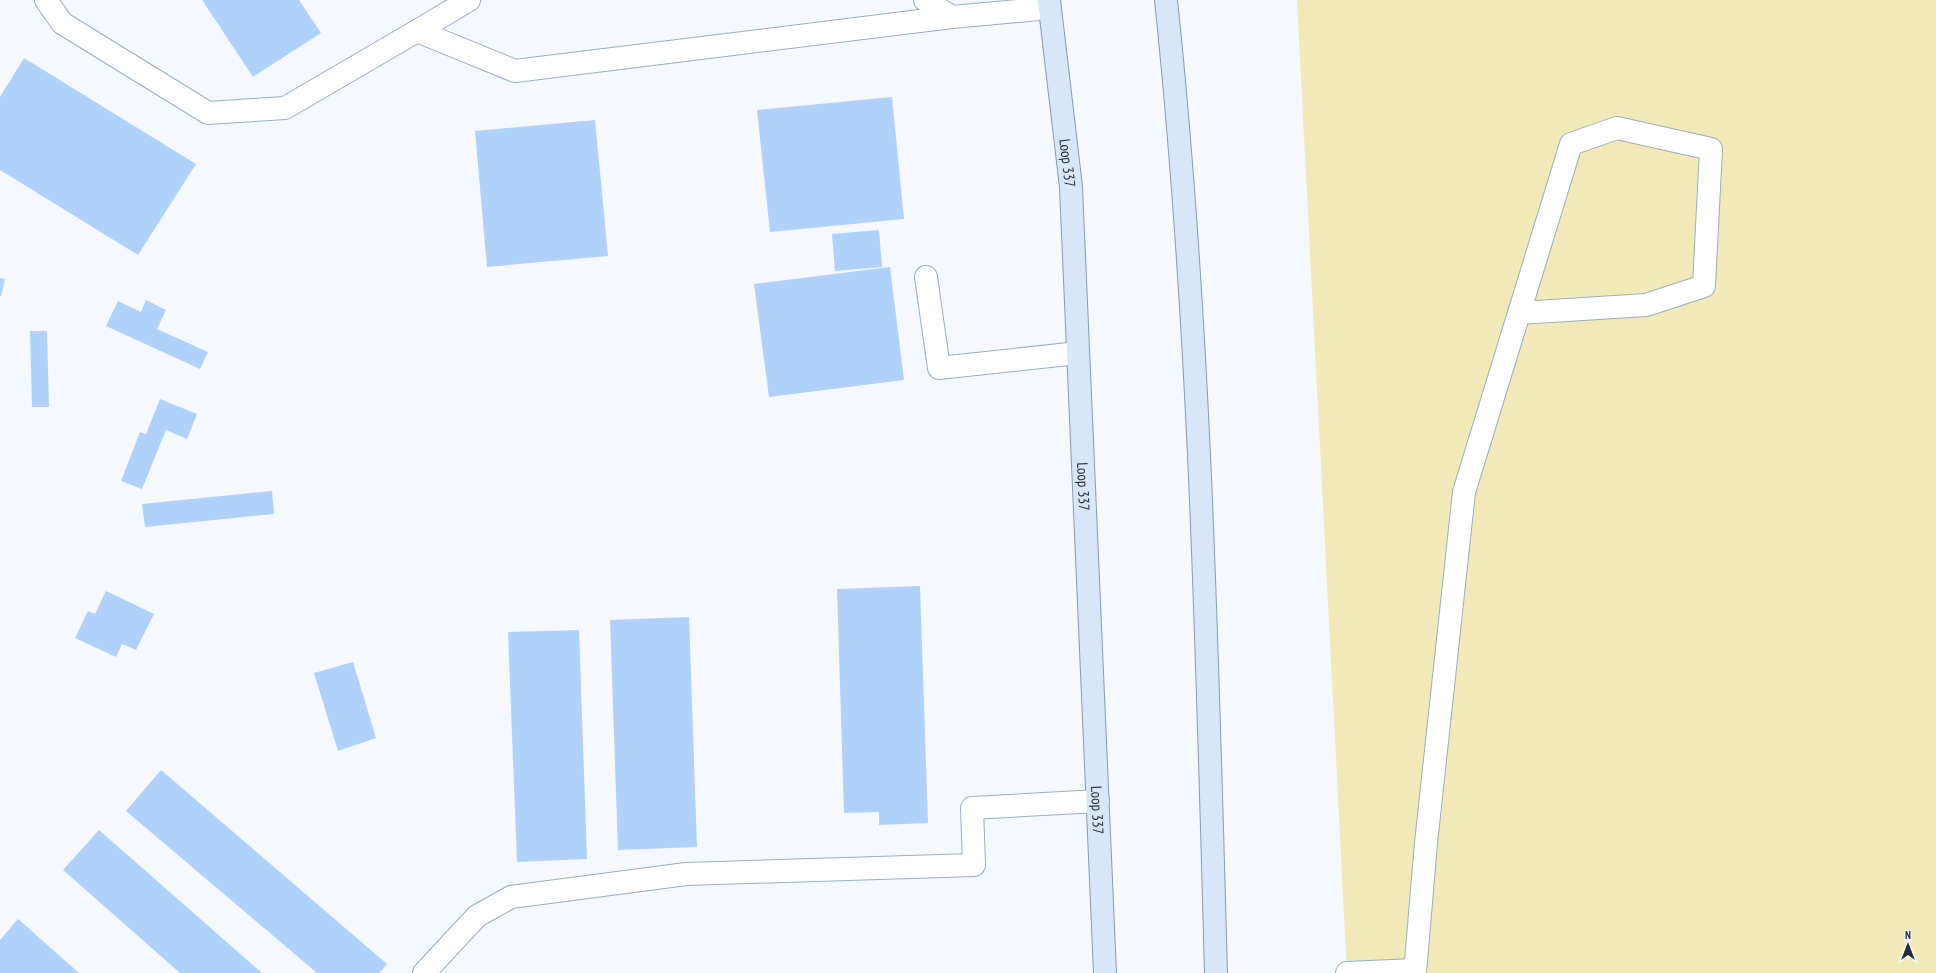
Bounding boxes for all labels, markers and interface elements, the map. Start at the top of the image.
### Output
street label: Loop 337 [1056,138,1080,188]
street label: Loop 337 [1073,462,1094,511]
street label: Loop 337 [1087,785,1108,835]
north arrow [1888,925,1928,965]
text: N [1905,928,1911,942]

